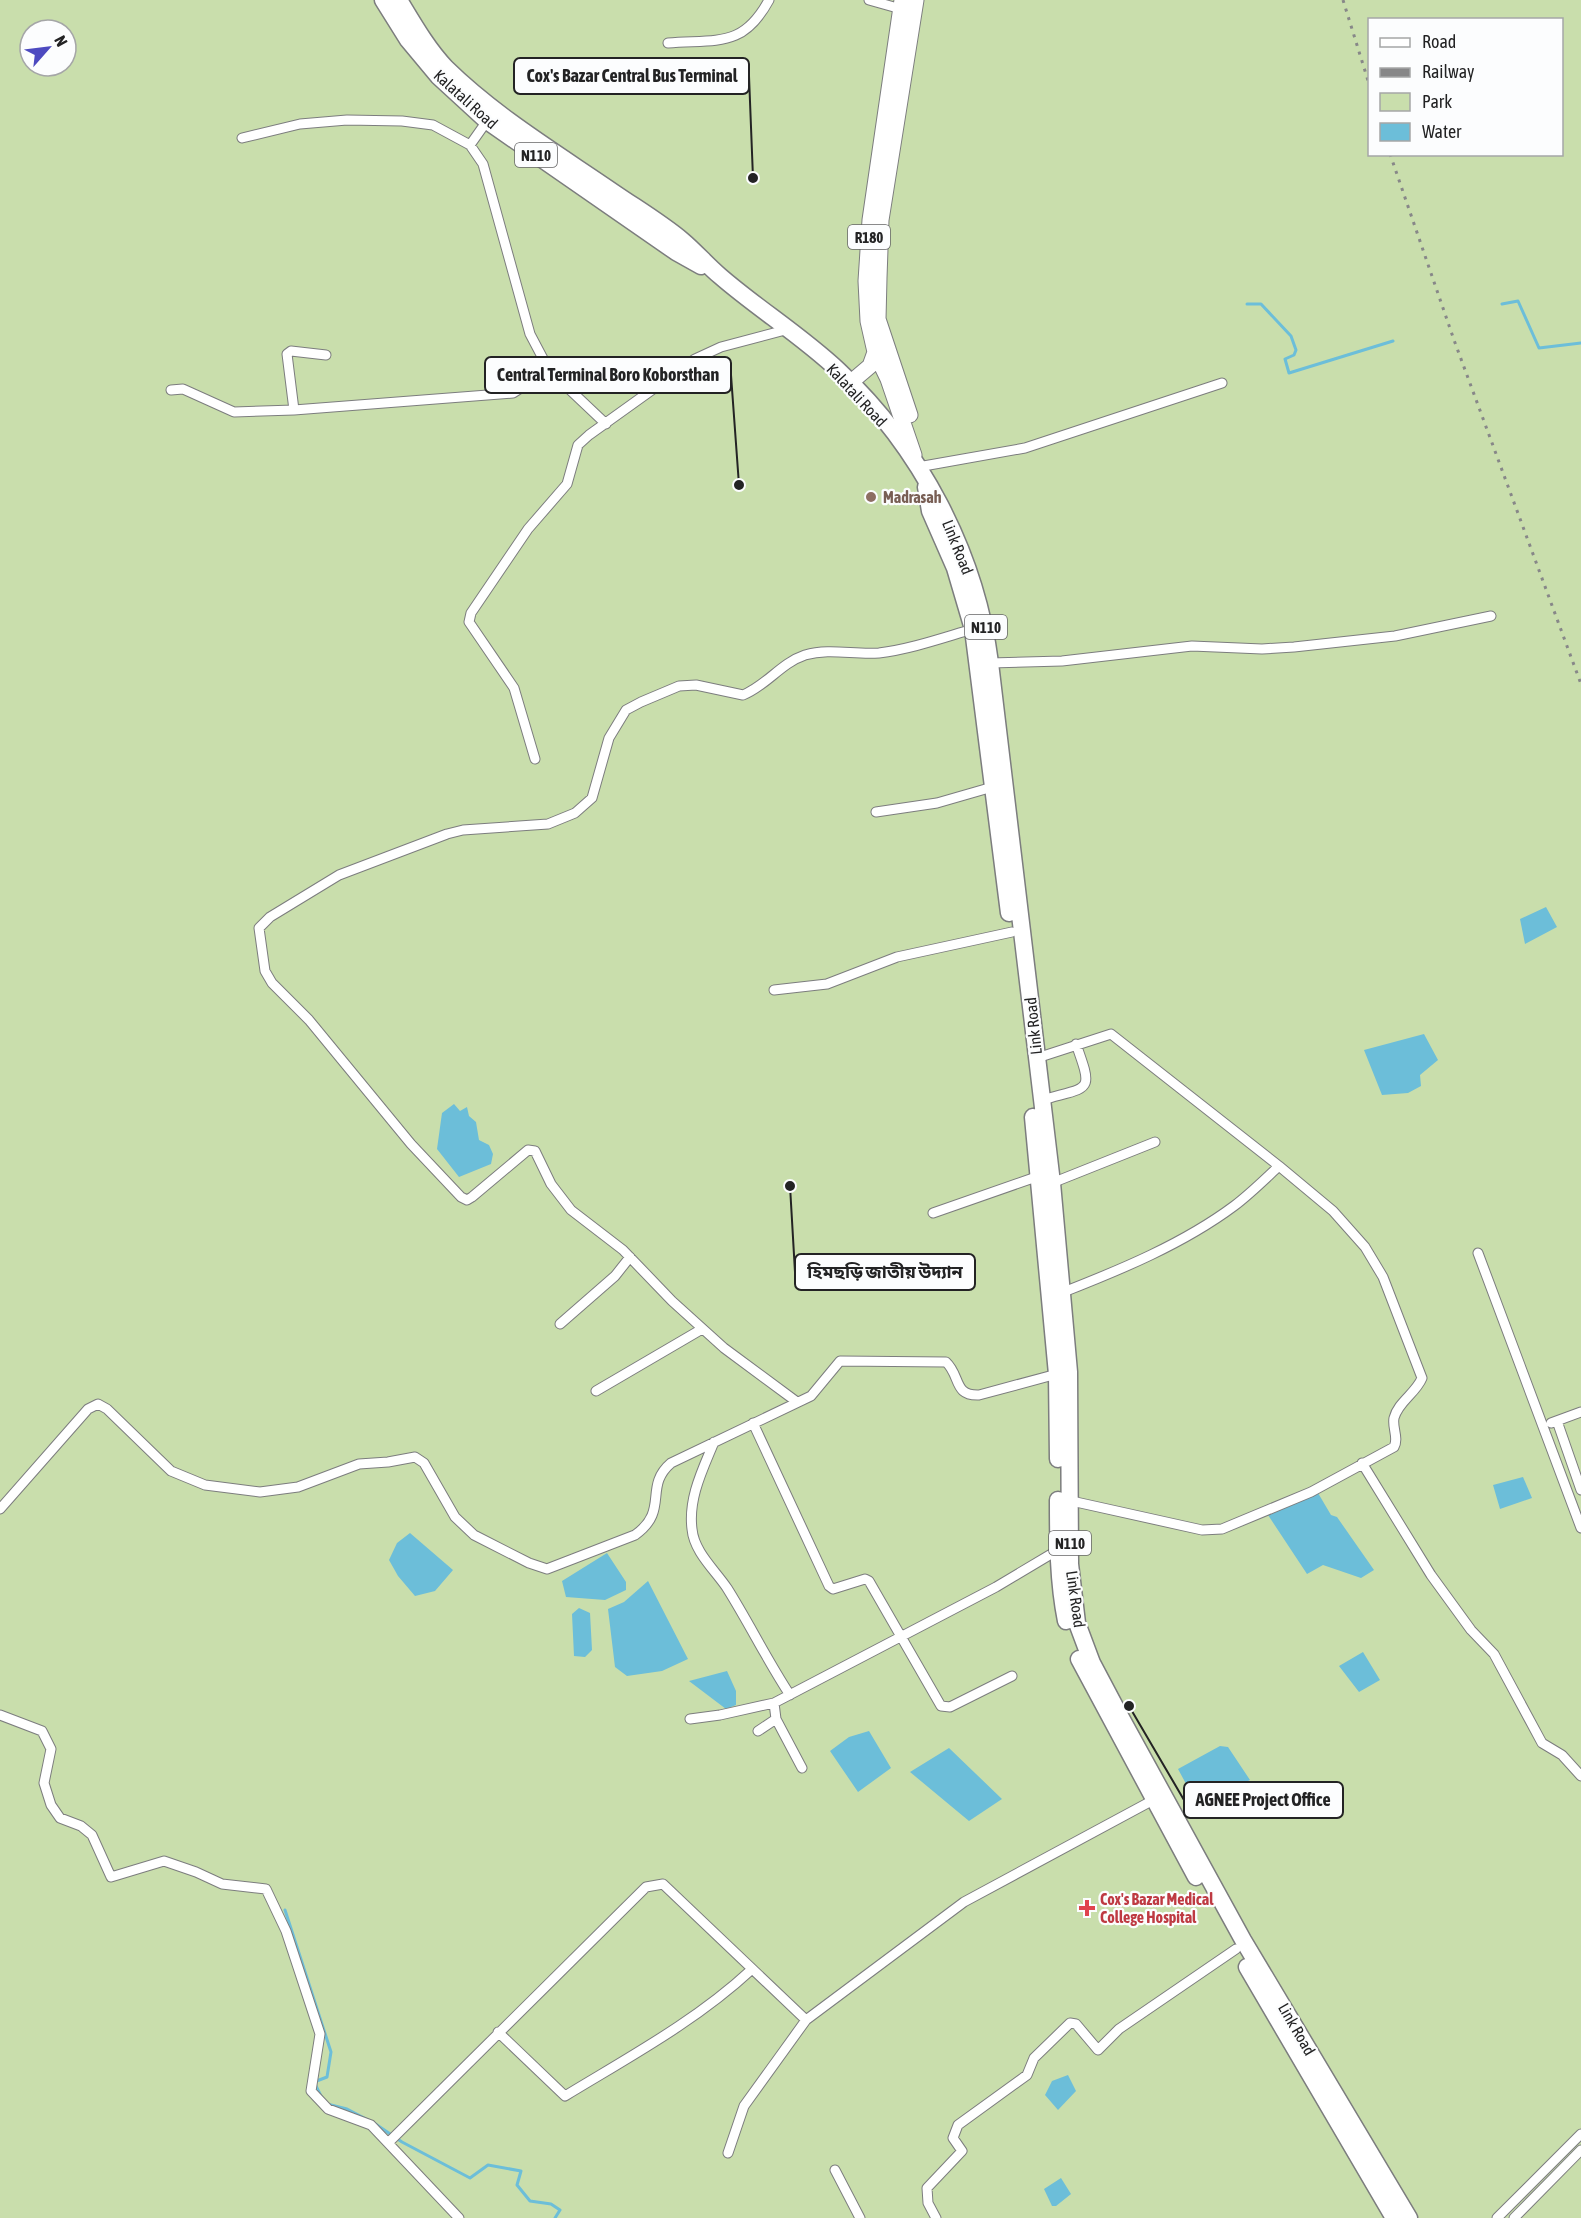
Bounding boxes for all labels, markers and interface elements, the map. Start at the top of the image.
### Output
north arrow [18,18,78,78]
legend [1368,18,1563,156]
text: Road [1422,31,1456,52]
text: N [51,33,71,49]
callout: Cox's Bazar Central Bus Terminal [514,58,749,94]
text: Railway [1422,61,1474,82]
text: Cox's Bazar Central Bus Terminal [526,65,738,86]
street label: Kalatali Road [430,66,502,132]
text: Park [1422,91,1452,112]
text: Water [1422,121,1462,142]
road number: N110 [515,143,557,167]
road number: R180 [848,225,890,249]
callout: Central Terminal Boro Koborsthan [485,357,731,393]
street label: Kalatali Road [823,360,891,430]
text: Central Terminal Boro Koborsthan [497,364,719,385]
place label: Madrasah [883,488,942,506]
marker: Madrasah [864,490,878,504]
street label: Link Road [939,517,977,577]
road number: N110 [965,615,1007,639]
street label: Link Road [1021,997,1045,1055]
callout: হিমছড়ি জাতীয় উদ্যান [795,1254,975,1290]
text: হিমছড়ি জাতীয় উদ্যান [806,1261,964,1282]
road number: N110 [1049,1531,1091,1555]
street label: Link Road [1063,1569,1089,1629]
callout: AGNEE Project Office [1184,1782,1343,1818]
text: AGNEE Project Office [1194,1789,1331,1810]
place label: Cox's Bazar Medical College Hospital [1100,1890,1214,1926]
marker: Cox's Bazar Medical College Hospital [1078,1899,1096,1917]
street label: Link Road [1275,2000,1319,2058]

